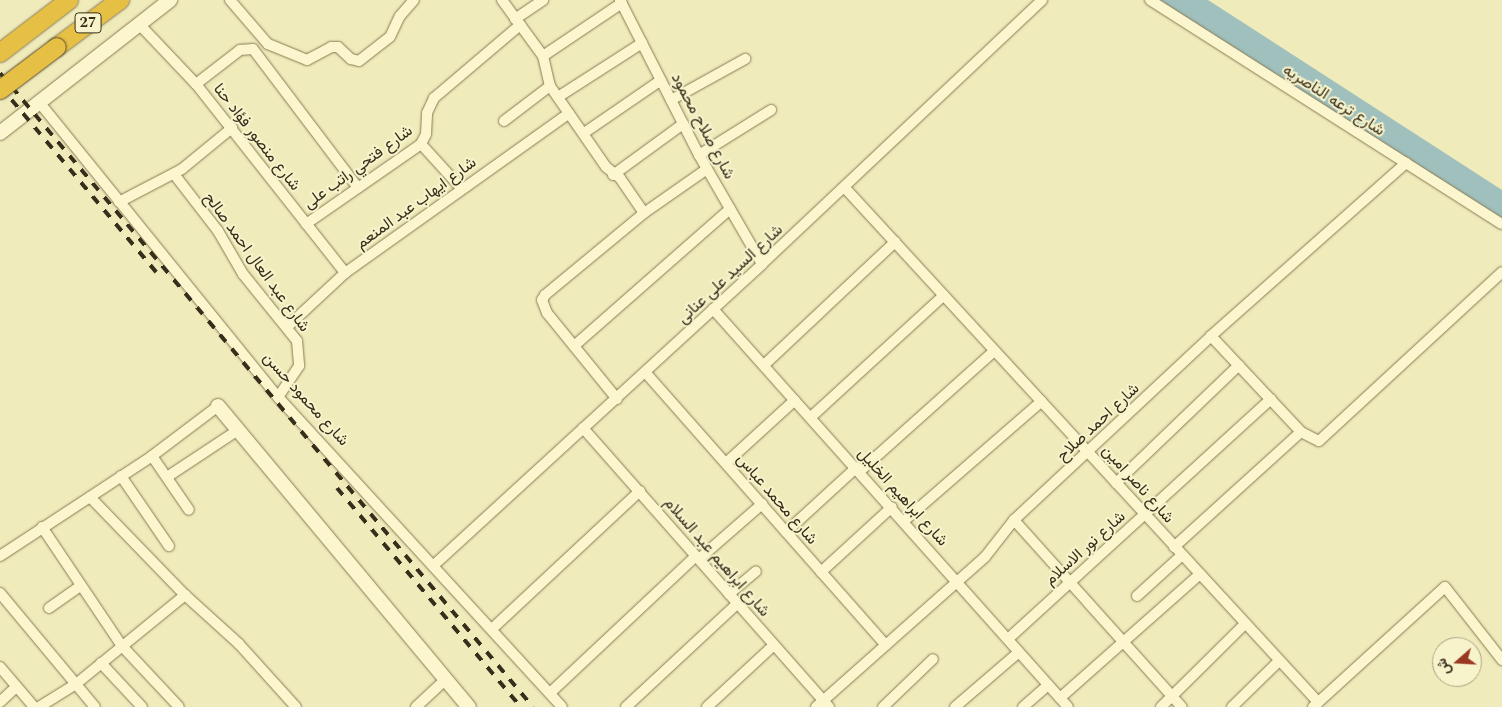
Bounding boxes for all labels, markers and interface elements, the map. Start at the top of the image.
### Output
road number: 27 [74,10,102,36]
street label: شارع ترعه الناصريه [1280,60,1388,140]
street label: شارع صلاح محمود [667,70,739,182]
street label: شارع منصور فؤاد حنا [209,80,305,194]
street label: شارع فتحي راتب على [300,121,416,213]
street label: شارع ايهاب عبد المنعم [352,153,480,253]
street label: شارع عبد العال احمد صالح [200,188,314,336]
street label: شارع السيد على عنانى [673,220,787,328]
street label: شارع محمود حسن [259,348,353,450]
street label: شارع احمد صلاح [1053,379,1143,465]
street label: شارع ناصر امين [1098,441,1178,527]
street label: شارع ابراهيم الخليل [854,444,952,550]
street label: شارع محمد عباس [732,450,822,548]
street label: شارع ابراهيم عبد السلام [660,493,774,621]
street label: شارع نور الاسلام [1041,507,1129,589]
north arrow [1432,637,1482,687]
text: ش [1431,655,1456,678]

